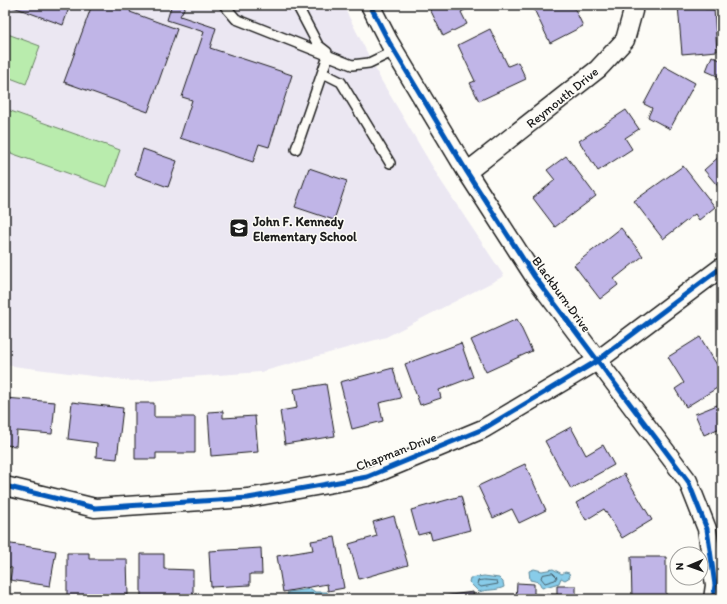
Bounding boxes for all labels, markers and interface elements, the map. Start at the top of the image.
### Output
street label: Reymouth Drive [523,64,601,131]
place label: John F. Kennedy Elementary School [252,214,357,245]
school or university icon: John F. Kennedy Elementary School [228,217,250,239]
street label: Blackburn Drive [529,254,594,335]
street label: Chapman Drive [354,429,439,474]
north arrow [669,546,709,586]
text: N [673,562,686,570]

